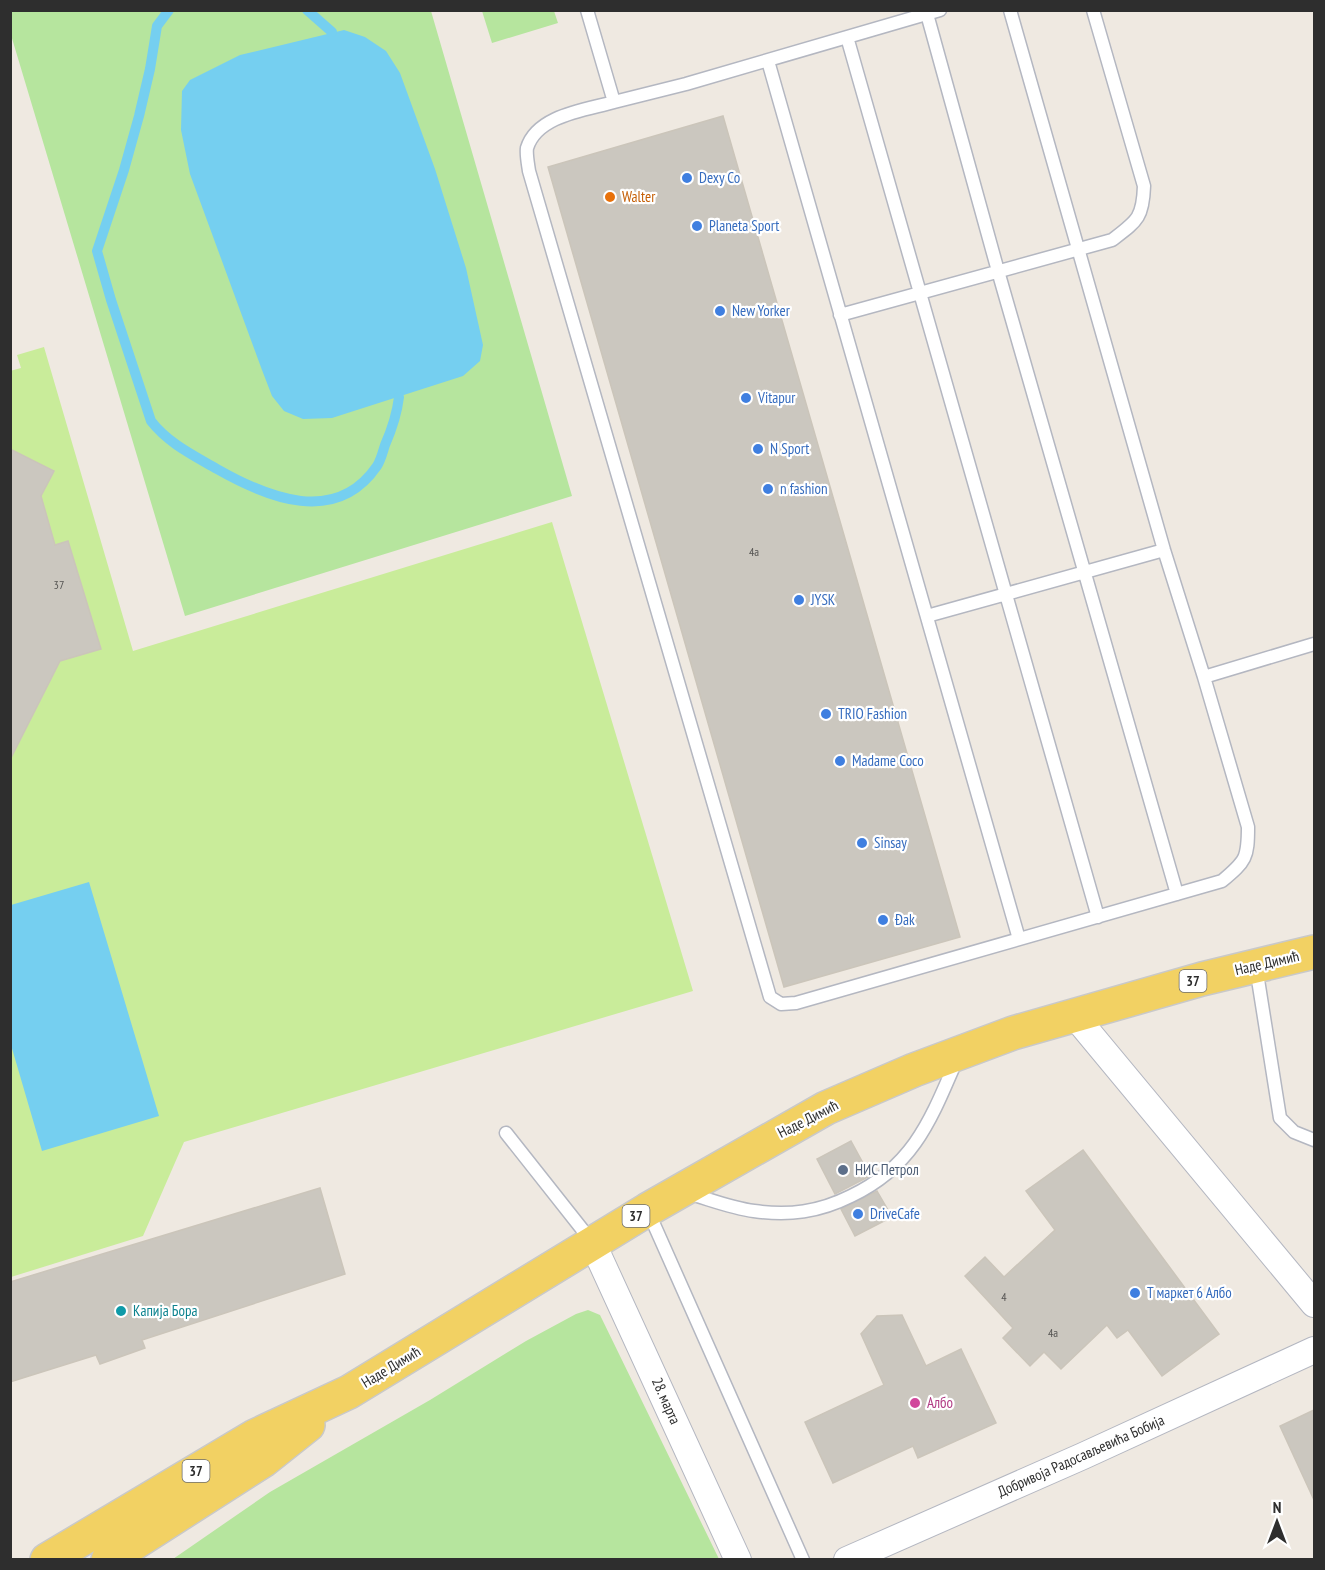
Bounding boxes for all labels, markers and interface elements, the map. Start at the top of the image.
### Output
place label: Dexy Co [699,168,740,187]
marker: Dexy Co [680,171,694,185]
place label: Walter [622,187,656,206]
marker: Walter [603,190,617,204]
place label: Planeta Sport [709,216,779,235]
marker: Planeta Sport [690,219,704,233]
place label: New Yorker [732,301,791,320]
marker: New Yorker [713,304,727,318]
place label: Vitapur [757,388,796,407]
marker: Vitapur [739,391,753,405]
place label: N Sport [770,439,809,458]
marker: N Sport [751,442,765,456]
place label: n fashion [780,479,828,498]
marker: n fashion [761,482,775,496]
house number: 4a [749,544,759,559]
house number: 37 [54,577,64,592]
place label: JYSK [810,590,836,609]
marker: JYSK [792,593,806,607]
place label: TRIO Fashion [838,704,907,723]
marker: TRIO Fashion [819,707,833,721]
place label: Madame Coco [852,751,924,770]
marker: Madame Coco [833,754,847,768]
place label: Sinsay [874,833,907,852]
marker: Sinsay [855,836,869,850]
place label: Đak [894,910,915,929]
marker: Đak [876,913,890,927]
street label: Наде Димић [1233,946,1301,979]
road number: 37 [1180,970,1206,992]
street label: Наде Димић [774,1095,841,1142]
place label: НИС Петрол [855,1160,919,1179]
marker: НИС Петрол [836,1163,850,1177]
place label: DriveCafe [870,1204,920,1223]
road number: 37 [622,1205,650,1227]
marker: DriveCafe [851,1207,865,1221]
place label: Т маркет 6 Албо [1147,1283,1232,1302]
marker: Т маркет 6 Албо [1128,1286,1142,1300]
house number: 4 [1001,1289,1007,1304]
place label: Капија Бора [133,1301,198,1320]
marker: Капија Бора [114,1304,128,1318]
house number: 4a [1048,1325,1058,1340]
street label: Наде Димић [358,1342,424,1392]
street label: 28. марта [648,1374,685,1427]
place label: Албо [927,1393,953,1412]
marker: Албо [908,1396,922,1410]
street label: Добривоја Радосављевића Бобија [994,1410,1167,1501]
road number: 37 [182,1460,210,1482]
north arrow [1247,1492,1307,1552]
text: N [1273,1497,1281,1517]

